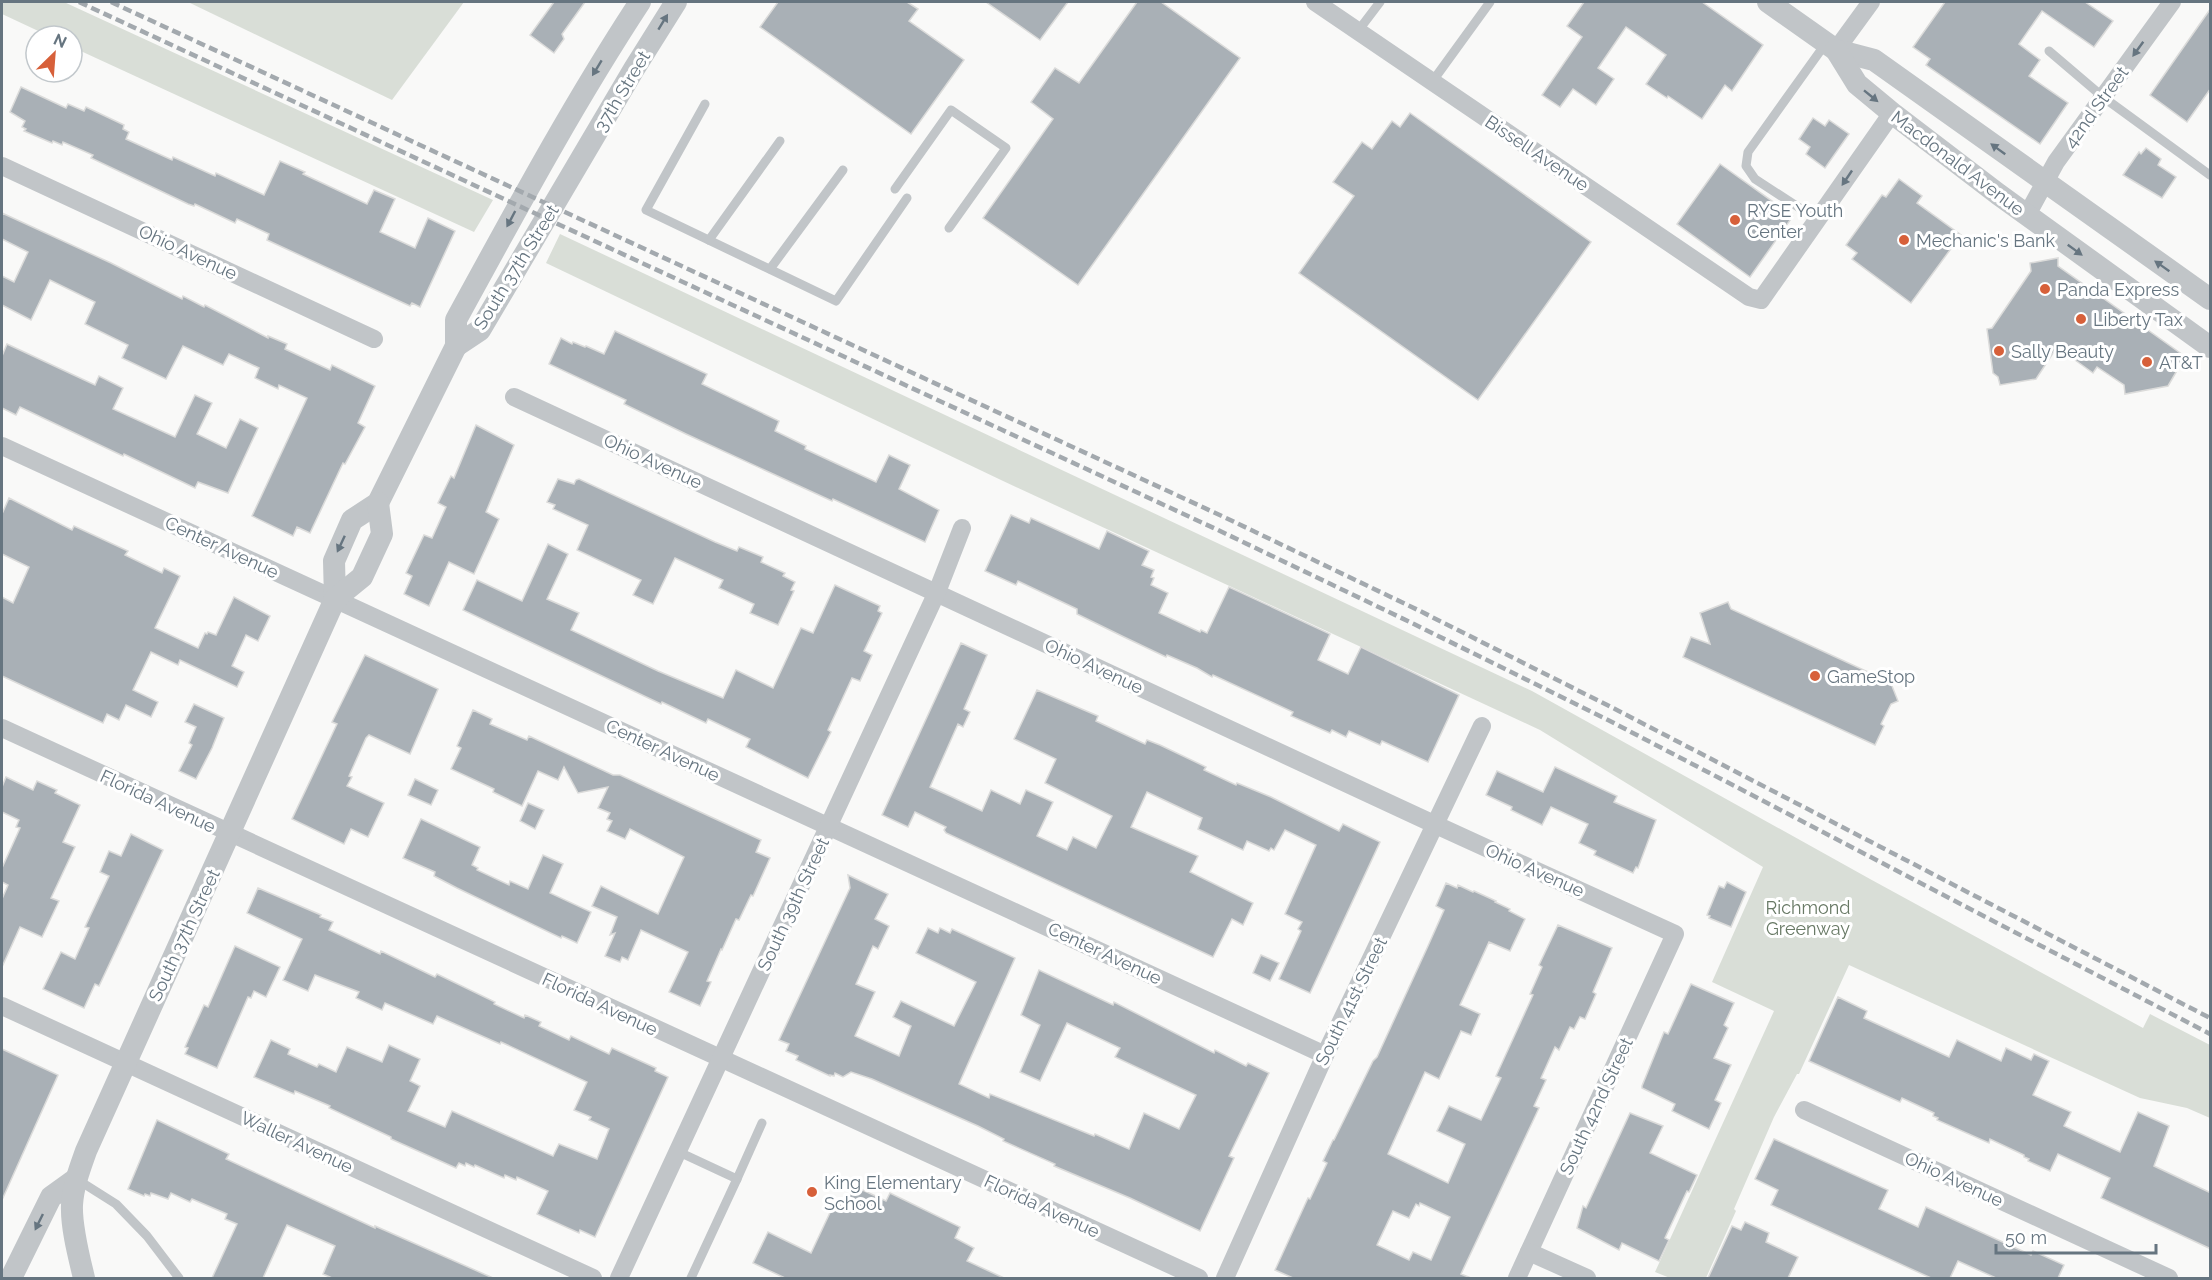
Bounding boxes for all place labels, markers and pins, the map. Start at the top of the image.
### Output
place label: RYSE Youth Center [1747,200,1843,242]
marker: RYSE Youth Center [1728,213,1742,227]
place label: Mechanic's Bank [1916,230,2056,251]
marker: Mechanic's Bank [1897,233,1911,247]
place label: Panda Express [2057,279,2179,300]
marker: Panda Express [2038,282,2052,296]
place label: Liberty Tax [2093,309,2183,330]
marker: Liberty Tax [2074,312,2088,326]
place label: Sally Beauty [2011,341,2114,362]
marker: Sally Beauty [1992,344,2006,358]
place label: AT&T [2159,352,2203,373]
marker: AT&T [2140,355,2154,369]
place label: GameStop [1827,666,1915,687]
marker: GameStop [1808,669,1822,683]
place label: King Elementary School [824,1172,962,1214]
marker: King Elementary School [805,1185,819,1199]

